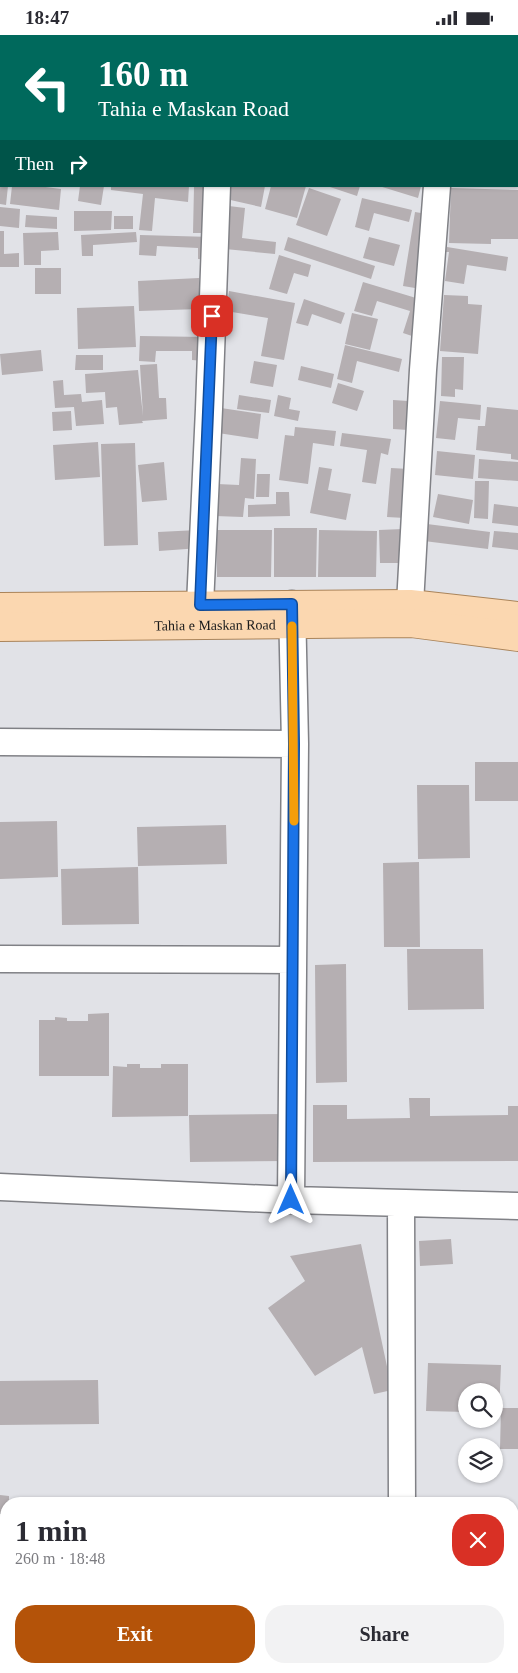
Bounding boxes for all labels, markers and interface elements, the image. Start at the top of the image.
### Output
text: 18:47 [25,7,69,28]
icon: left [15,55,80,120]
text: 160 m [98,55,188,94]
text: Tahia e Maskan Road [98,96,289,121]
icon: right [64,150,92,178]
text: Then [15,153,54,174]
pin [191,295,233,337]
icon: arrive [198,302,226,330]
street label: Tahia e Maskan Road [154,617,276,633]
position arrow [264,1173,316,1225]
map controls [458,1383,503,1483]
button: search [458,1383,503,1428]
button: layers [458,1438,503,1483]
text: 1 min [15,1514,88,1547]
button: close [452,1514,504,1566]
text: 260 m · 18:48 [15,1550,105,1567]
button: Exit [15,1605,255,1663]
button: Share [265,1605,504,1663]

